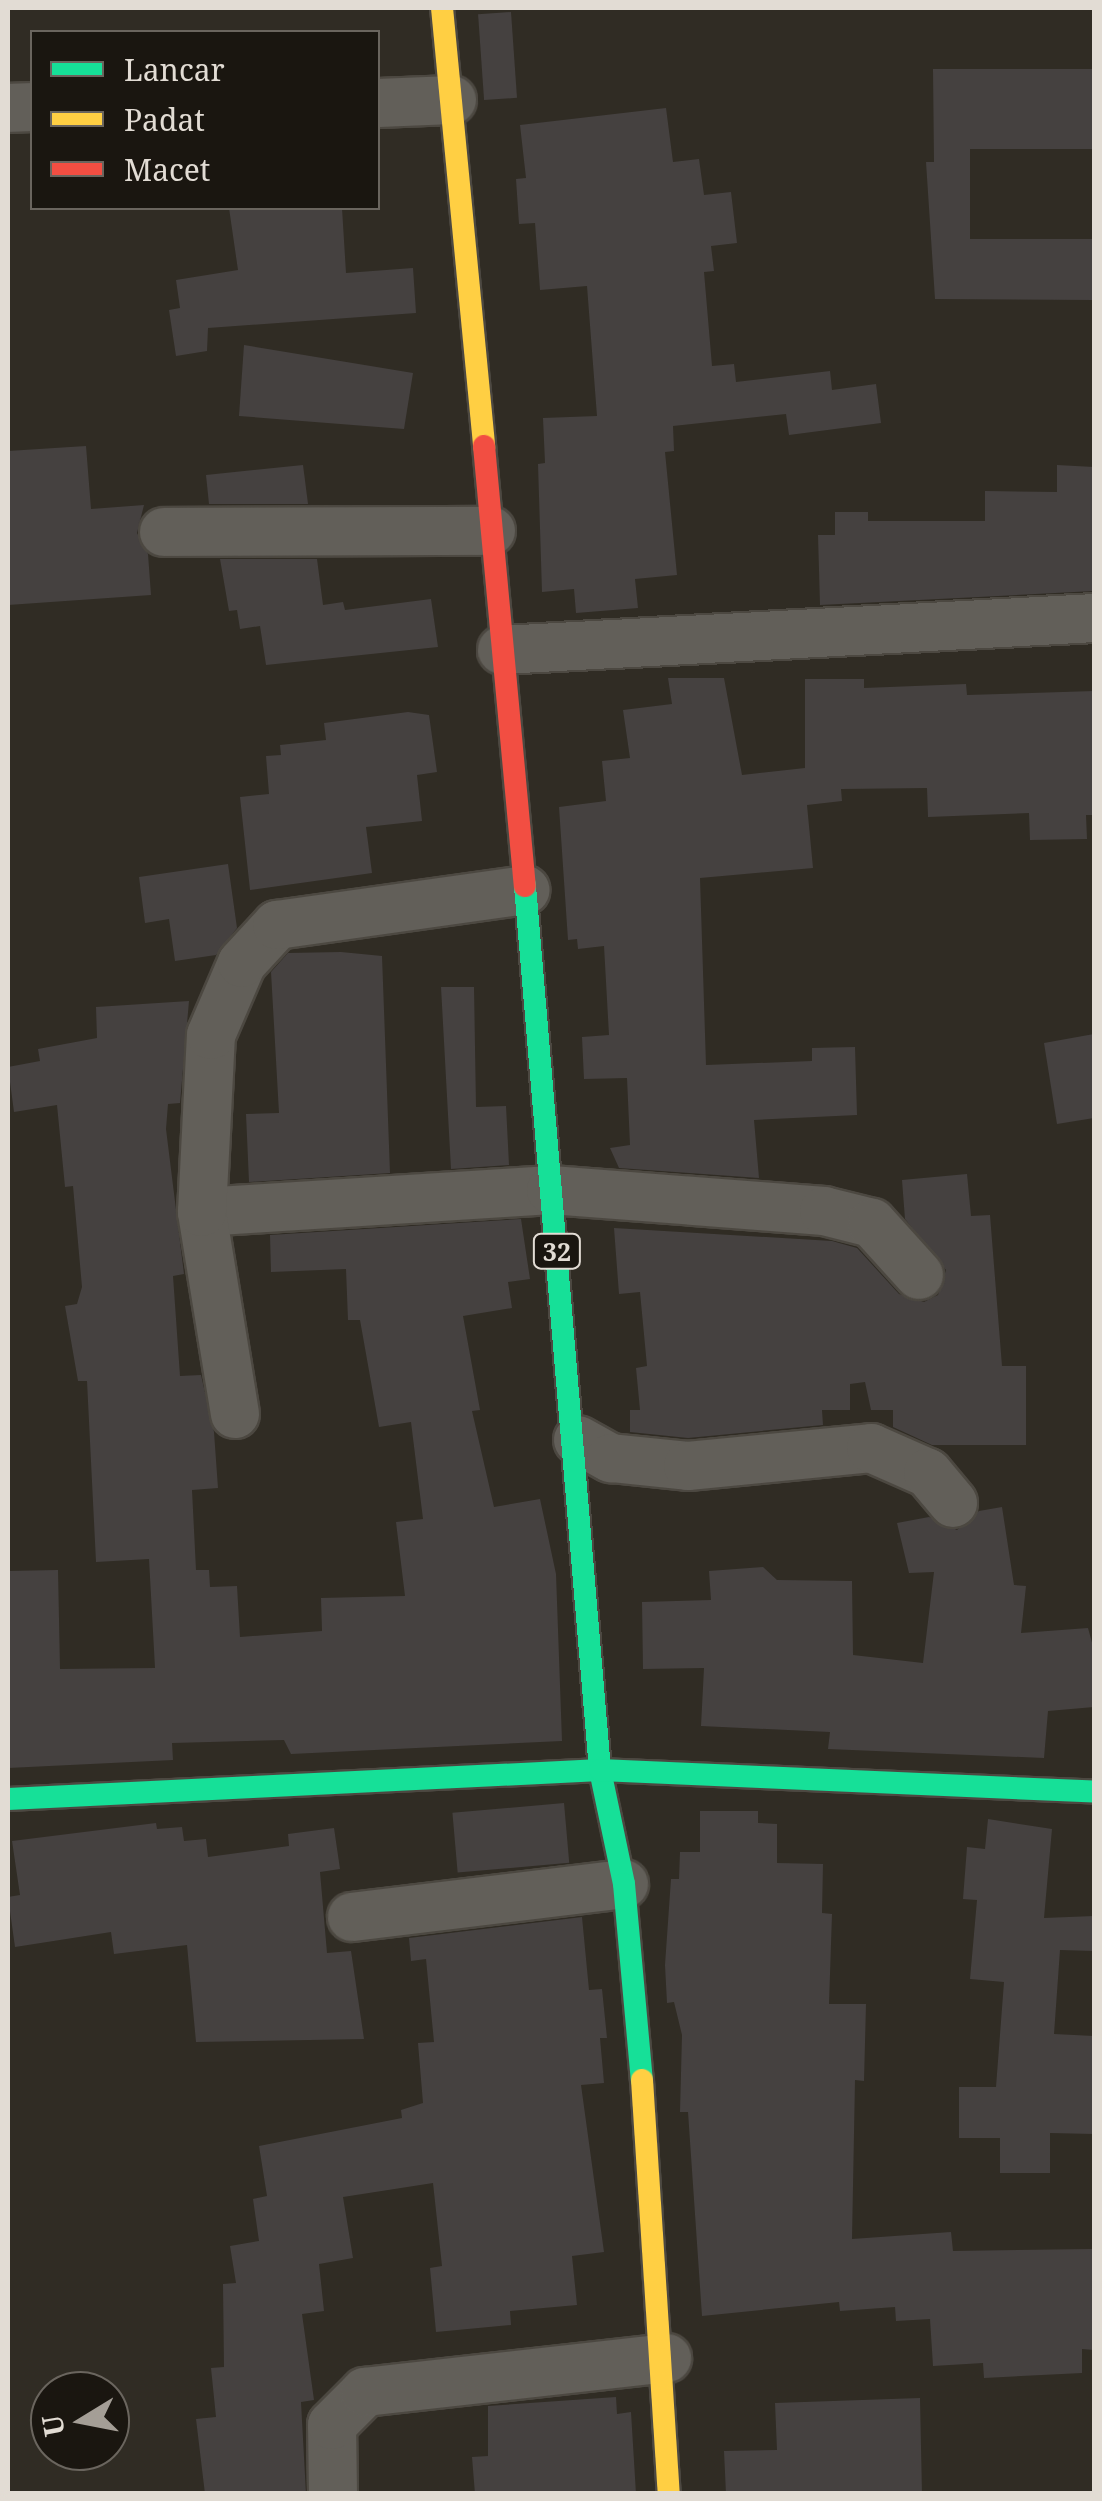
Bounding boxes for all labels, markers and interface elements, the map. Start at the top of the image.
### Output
legend [30,30,380,210]
text: Lancar [124,49,225,90]
text: Padat [124,99,205,140]
text: Macet [124,149,210,190]
road number: 32 [532,1231,582,1271]
north arrow [30,2371,130,2471]
text: U [32,2412,73,2439]

